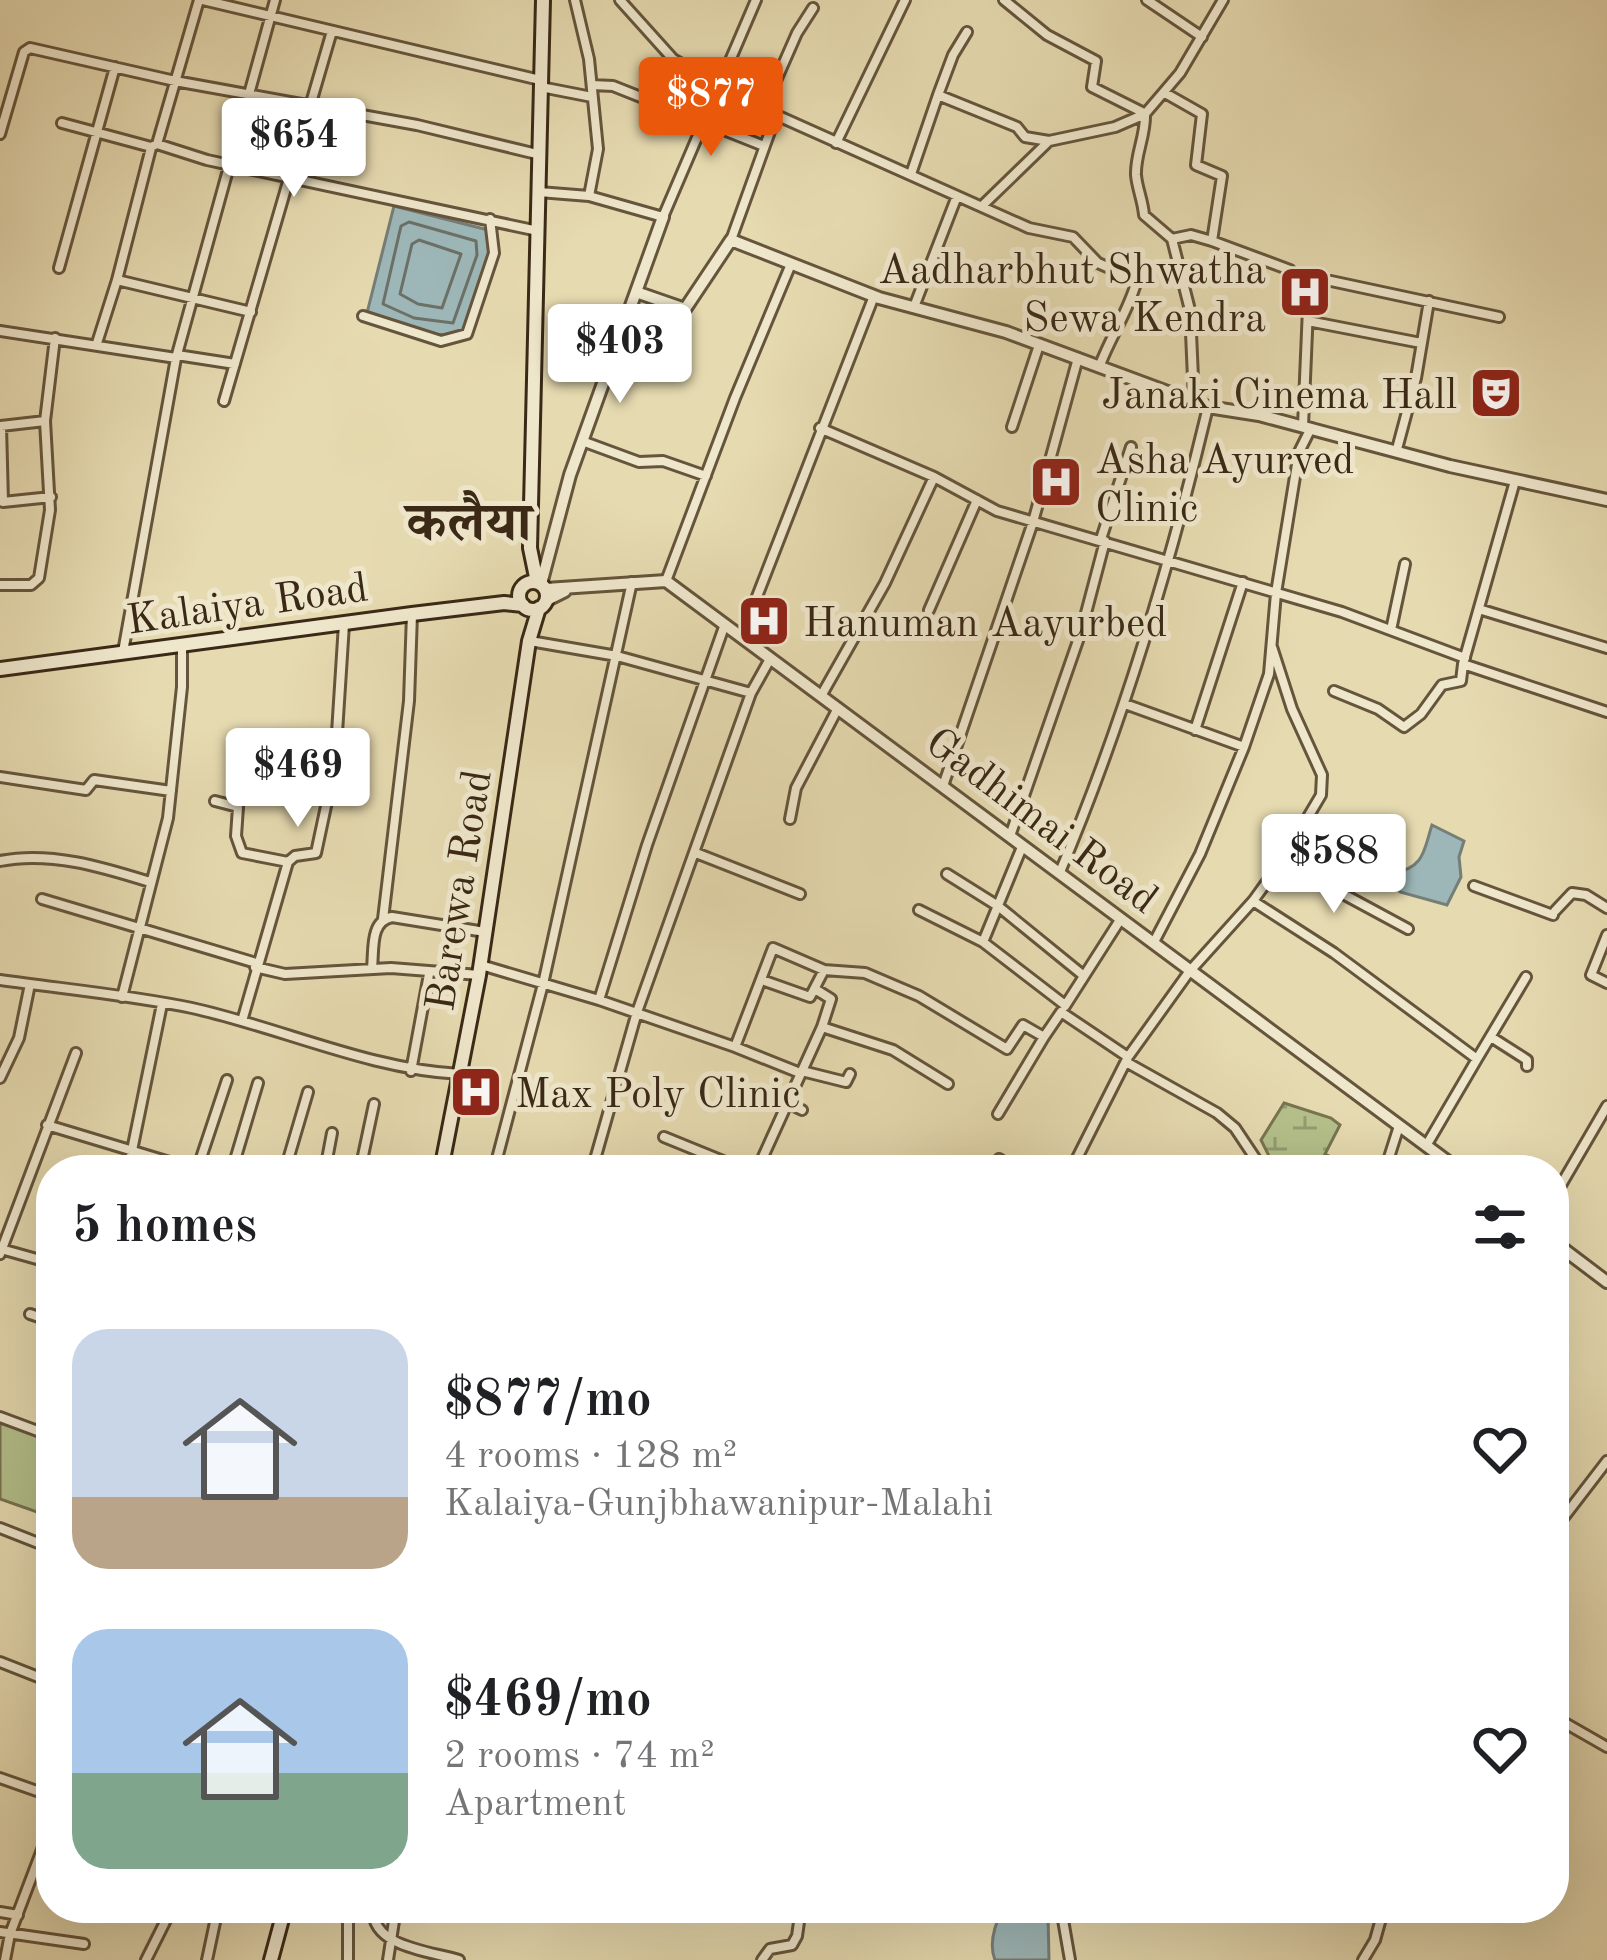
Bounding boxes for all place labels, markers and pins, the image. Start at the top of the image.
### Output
pin: $877 [640,57,782,159]
pin: $654 [223,98,365,200]
place label: Aadharbhut Shwatha Sewa Kendra [878,251,1266,341]
hospital icon: Aadharbhut Shwatha Sewa Kendra [1277,264,1333,320]
pin: $403 [549,304,691,406]
theatre icon: Janaki Cinema Hall [1468,365,1524,421]
place label: Janaki Cinema Hall [1101,376,1457,418]
place label: Asha Ayurved Clinic [1095,441,1354,531]
hospital icon: Asha Ayurved Clinic [1028,454,1084,510]
hospital icon: Hanuman Aayurbed [736,593,792,649]
place label: Hanuman Aayurbed [803,604,1167,646]
pin: $469 [227,728,369,830]
pin: $588 [1263,814,1405,916]
hospital icon: Max Poly Clinic [448,1064,504,1120]
place label: Max Poly Clinic [515,1075,800,1117]

